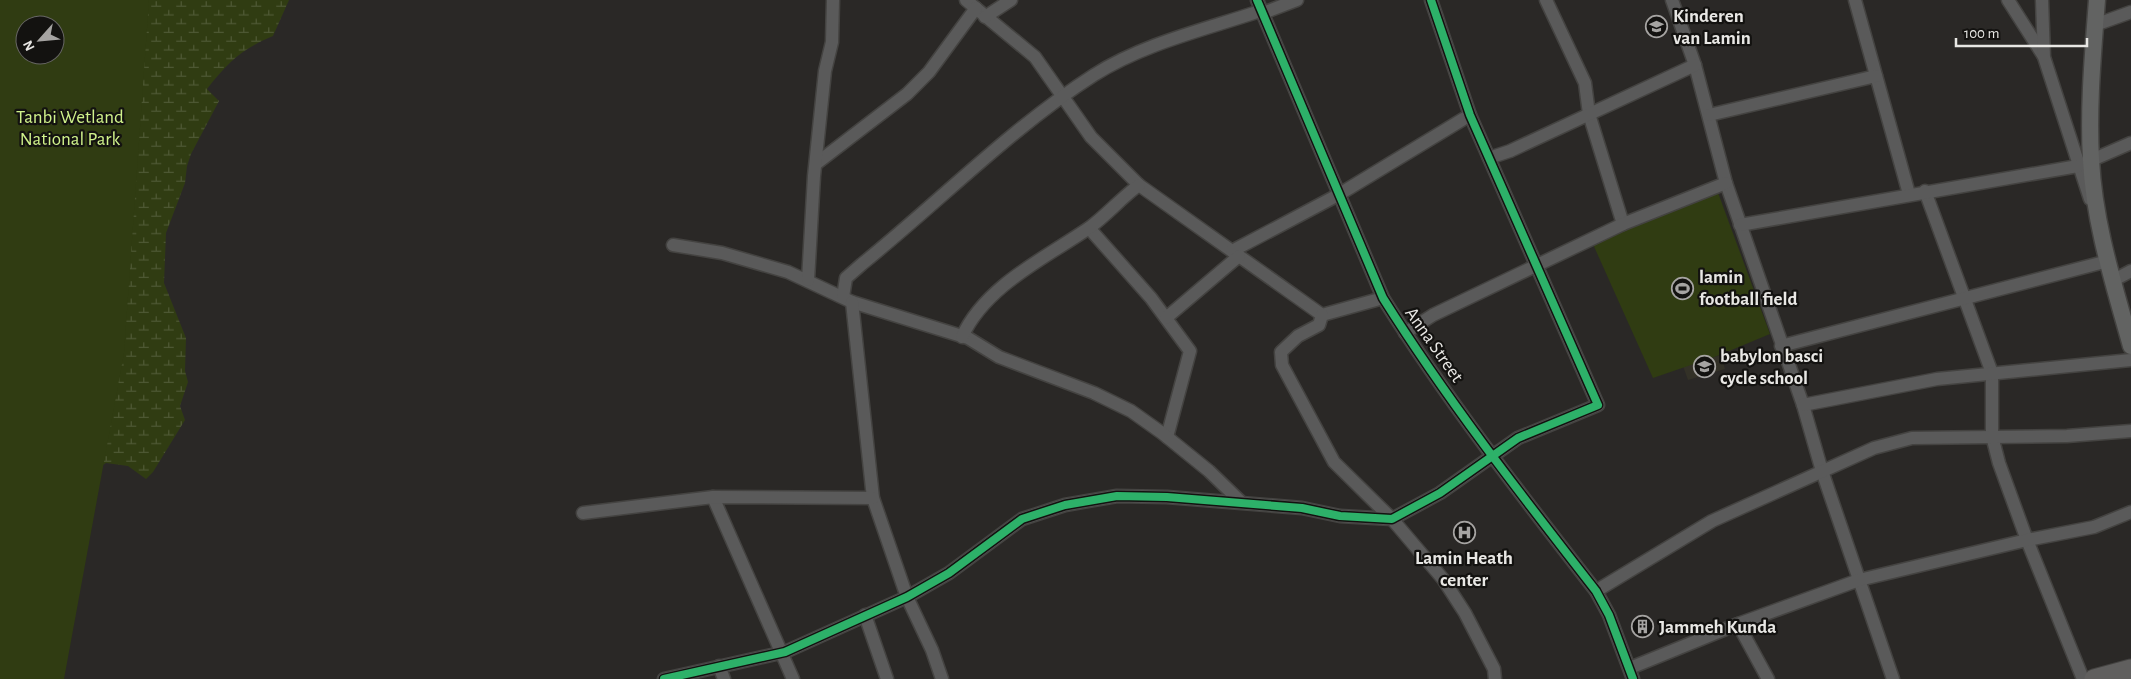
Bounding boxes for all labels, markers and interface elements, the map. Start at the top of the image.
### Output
place label: Kinderen van Lamin [1673,7,1751,48]
north arrow [15,15,65,65]
school or university icon: Kinderen van Lamin [1645,15,1669,39]
scale bar [1956,15,2087,47]
text: 100 m [1964,26,1999,41]
text: N [21,38,38,53]
park label: Tanbi Wetland National Park [16,108,124,149]
place label: lamin football field [1699,268,1797,309]
sports icon: lamin football field [1671,276,1695,300]
street label: Anna Street [1401,304,1467,386]
place label: babylon basci cycle school [1720,347,1823,388]
school or university icon: babylon basci cycle school [1692,355,1716,379]
hospital icon: Lamin Heath center [1452,520,1476,544]
place label: Lamin Heath center [1415,549,1513,590]
building icon: Jammeh Kunda [1631,615,1655,639]
place label: Jammeh Kunda [1659,618,1776,637]

